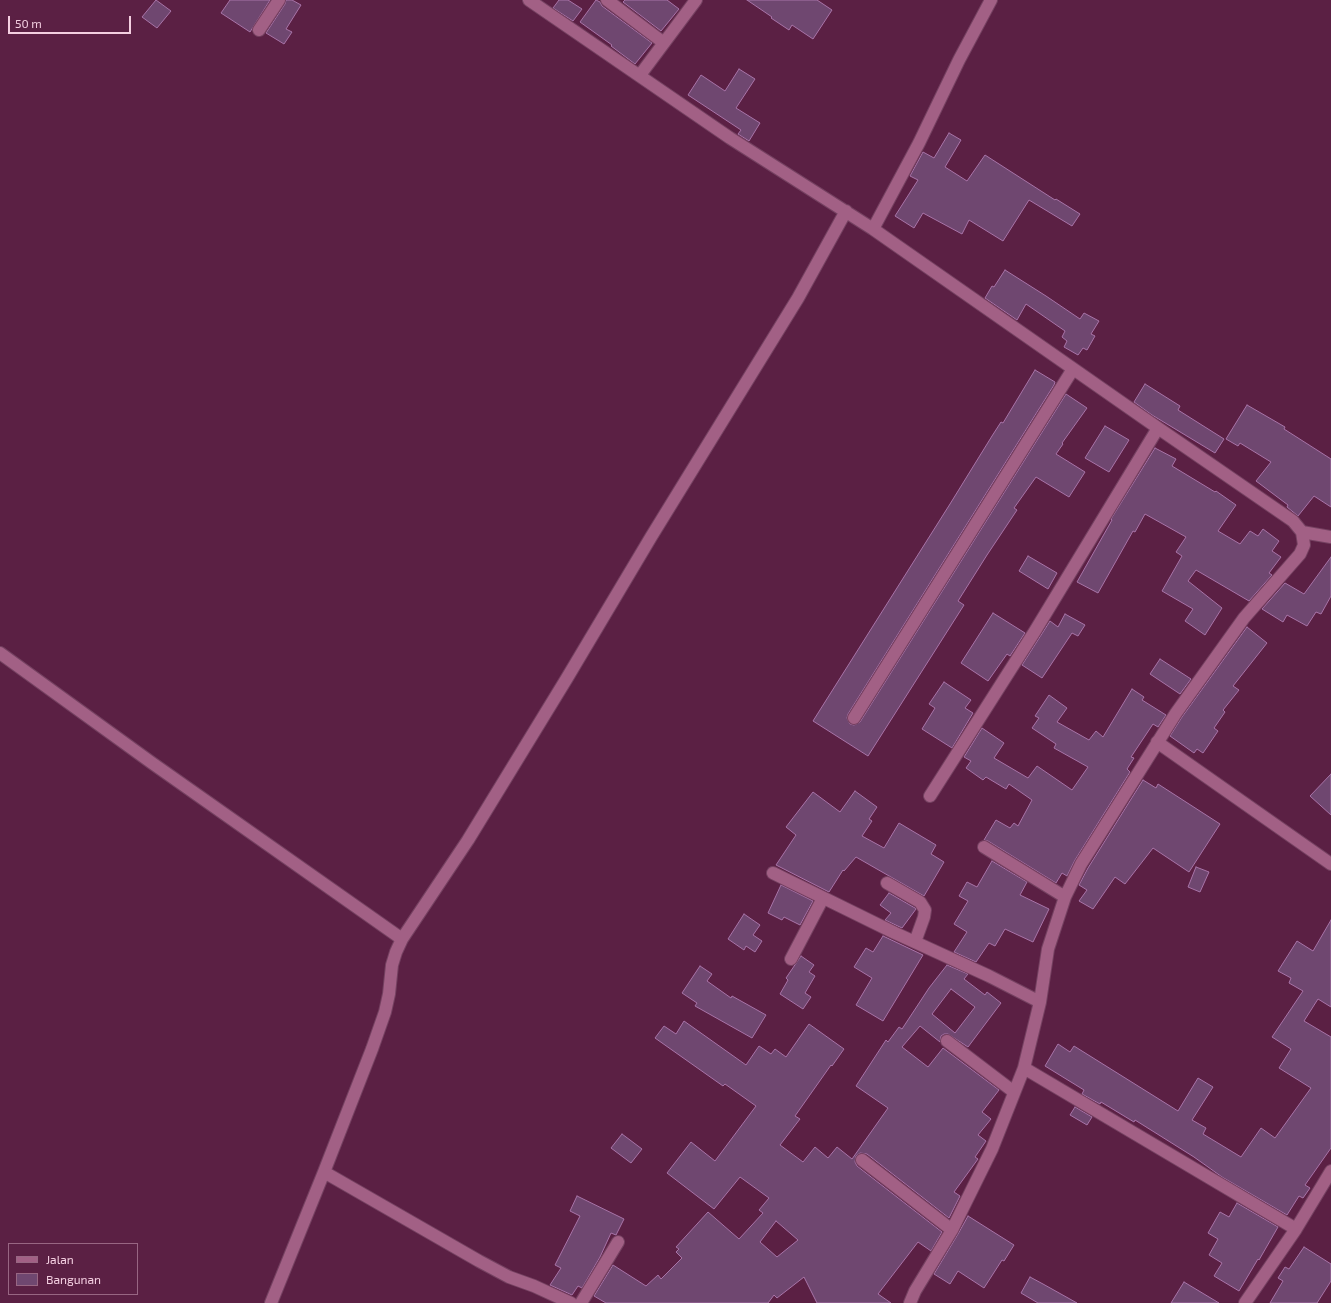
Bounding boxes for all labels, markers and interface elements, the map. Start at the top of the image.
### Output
scale bar [10,8,133,34]
text: 50 m [15,16,42,30]
legend [8,1243,138,1295]
text: Jalan [46,1252,74,1266]
text: Bangunan [46,1272,101,1286]

